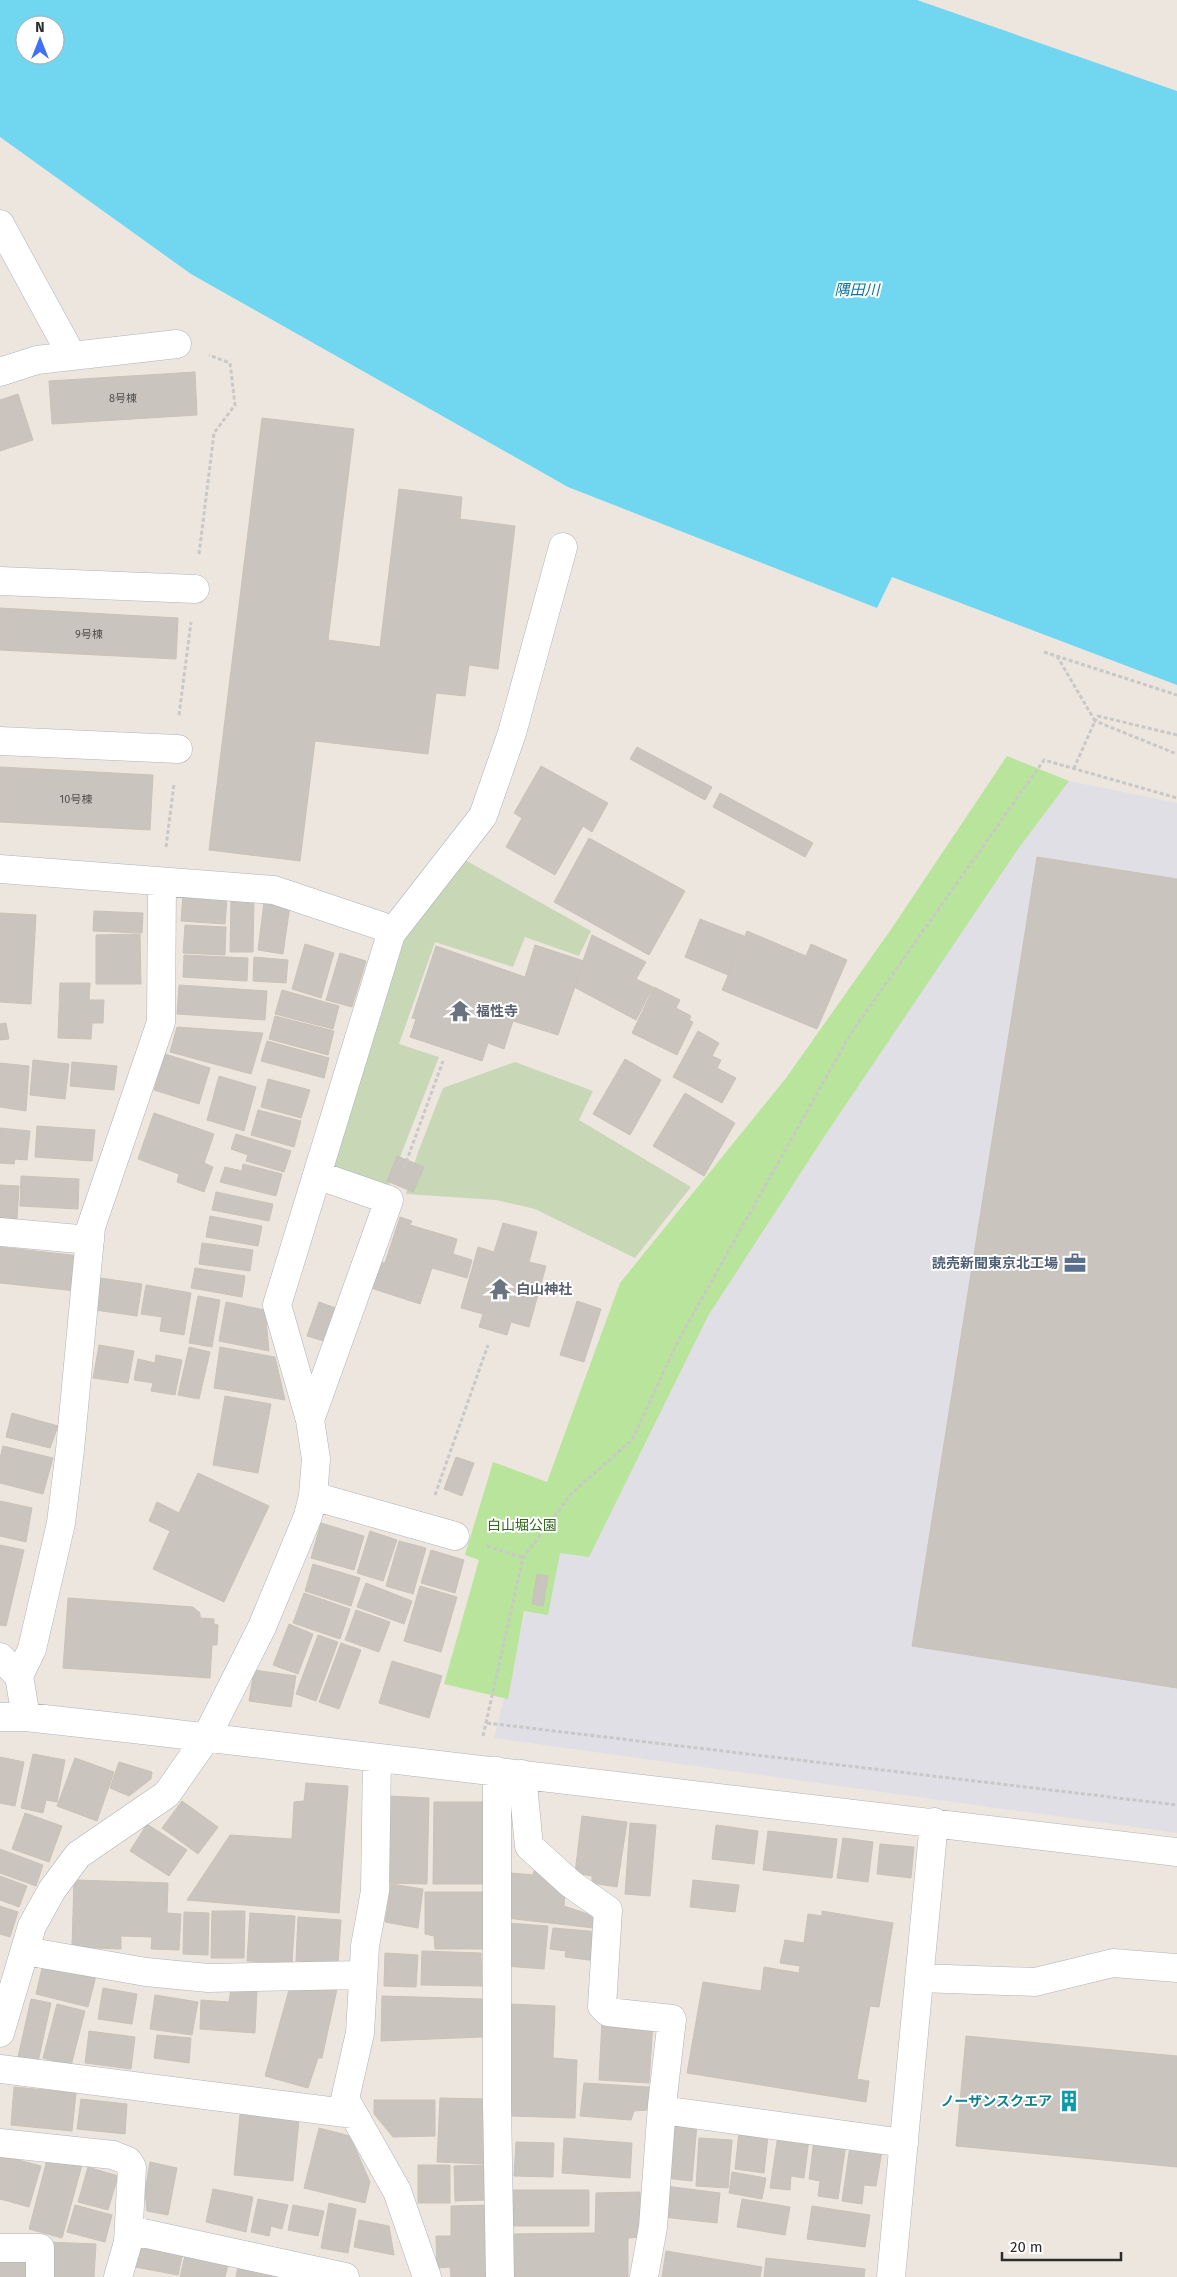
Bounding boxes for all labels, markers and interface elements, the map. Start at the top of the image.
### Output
north arrow [15,15,65,65]
text: N [35,19,45,36]
water label: 隅田川 [834,281,881,299]
house number: 8号棟 [109,392,137,405]
house number: 9号棟 [75,628,103,641]
house number: 10号棟 [60,793,92,806]
temple icon: 福性寺 [447,998,473,1024]
place label: 福性寺 [476,1003,518,1020]
office icon: 読売新聞東京北工場 [1062,1250,1088,1276]
place label: 読売新聞東京北工場 [932,1255,1058,1272]
temple icon: 白山神社 [487,1276,513,1302]
place label: 白山神社 [516,1281,572,1298]
park label: 白山堀公園 [487,1517,557,1534]
building icon: ノーザンスクエア [1056,2088,1082,2114]
place label: ノーザンスクエア [941,2093,1052,2110]
scale bar [1002,2230,1121,2262]
text: 20 m [1010,2238,1043,2256]

